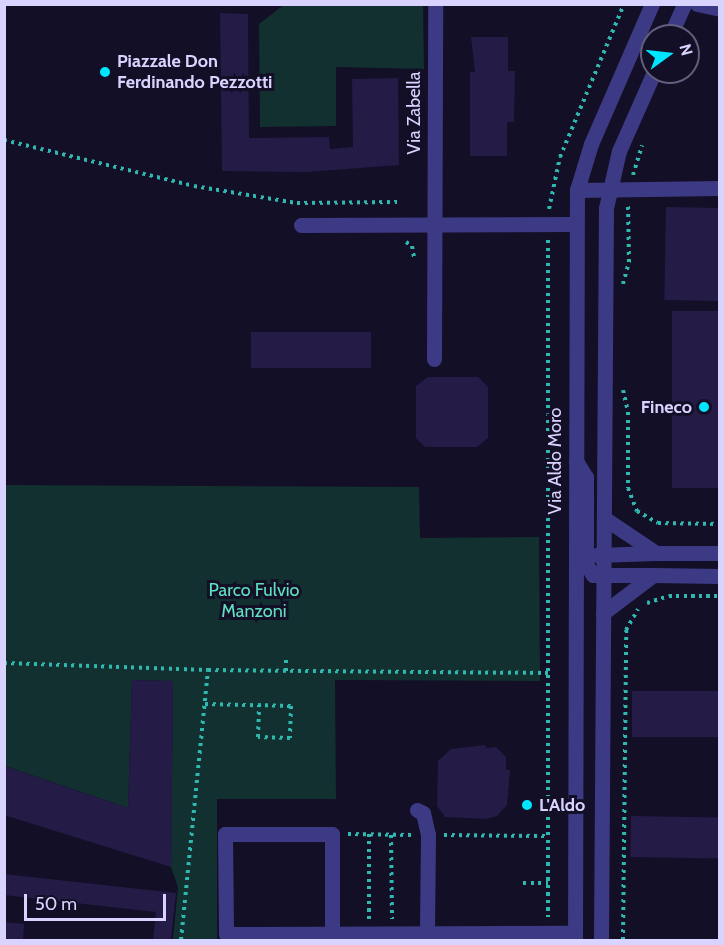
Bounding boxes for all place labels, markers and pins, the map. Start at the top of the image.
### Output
place label: Piazzale Don Ferdinando Pezzotti [117,51,272,94]
marker: Piazzale Don Ferdinando Pezzotti [98,65,112,79]
place label: Fineco [641,396,692,418]
marker: Fineco [697,400,711,414]
place label: L'Aldo [539,794,585,816]
marker: L'Aldo [520,798,534,812]

